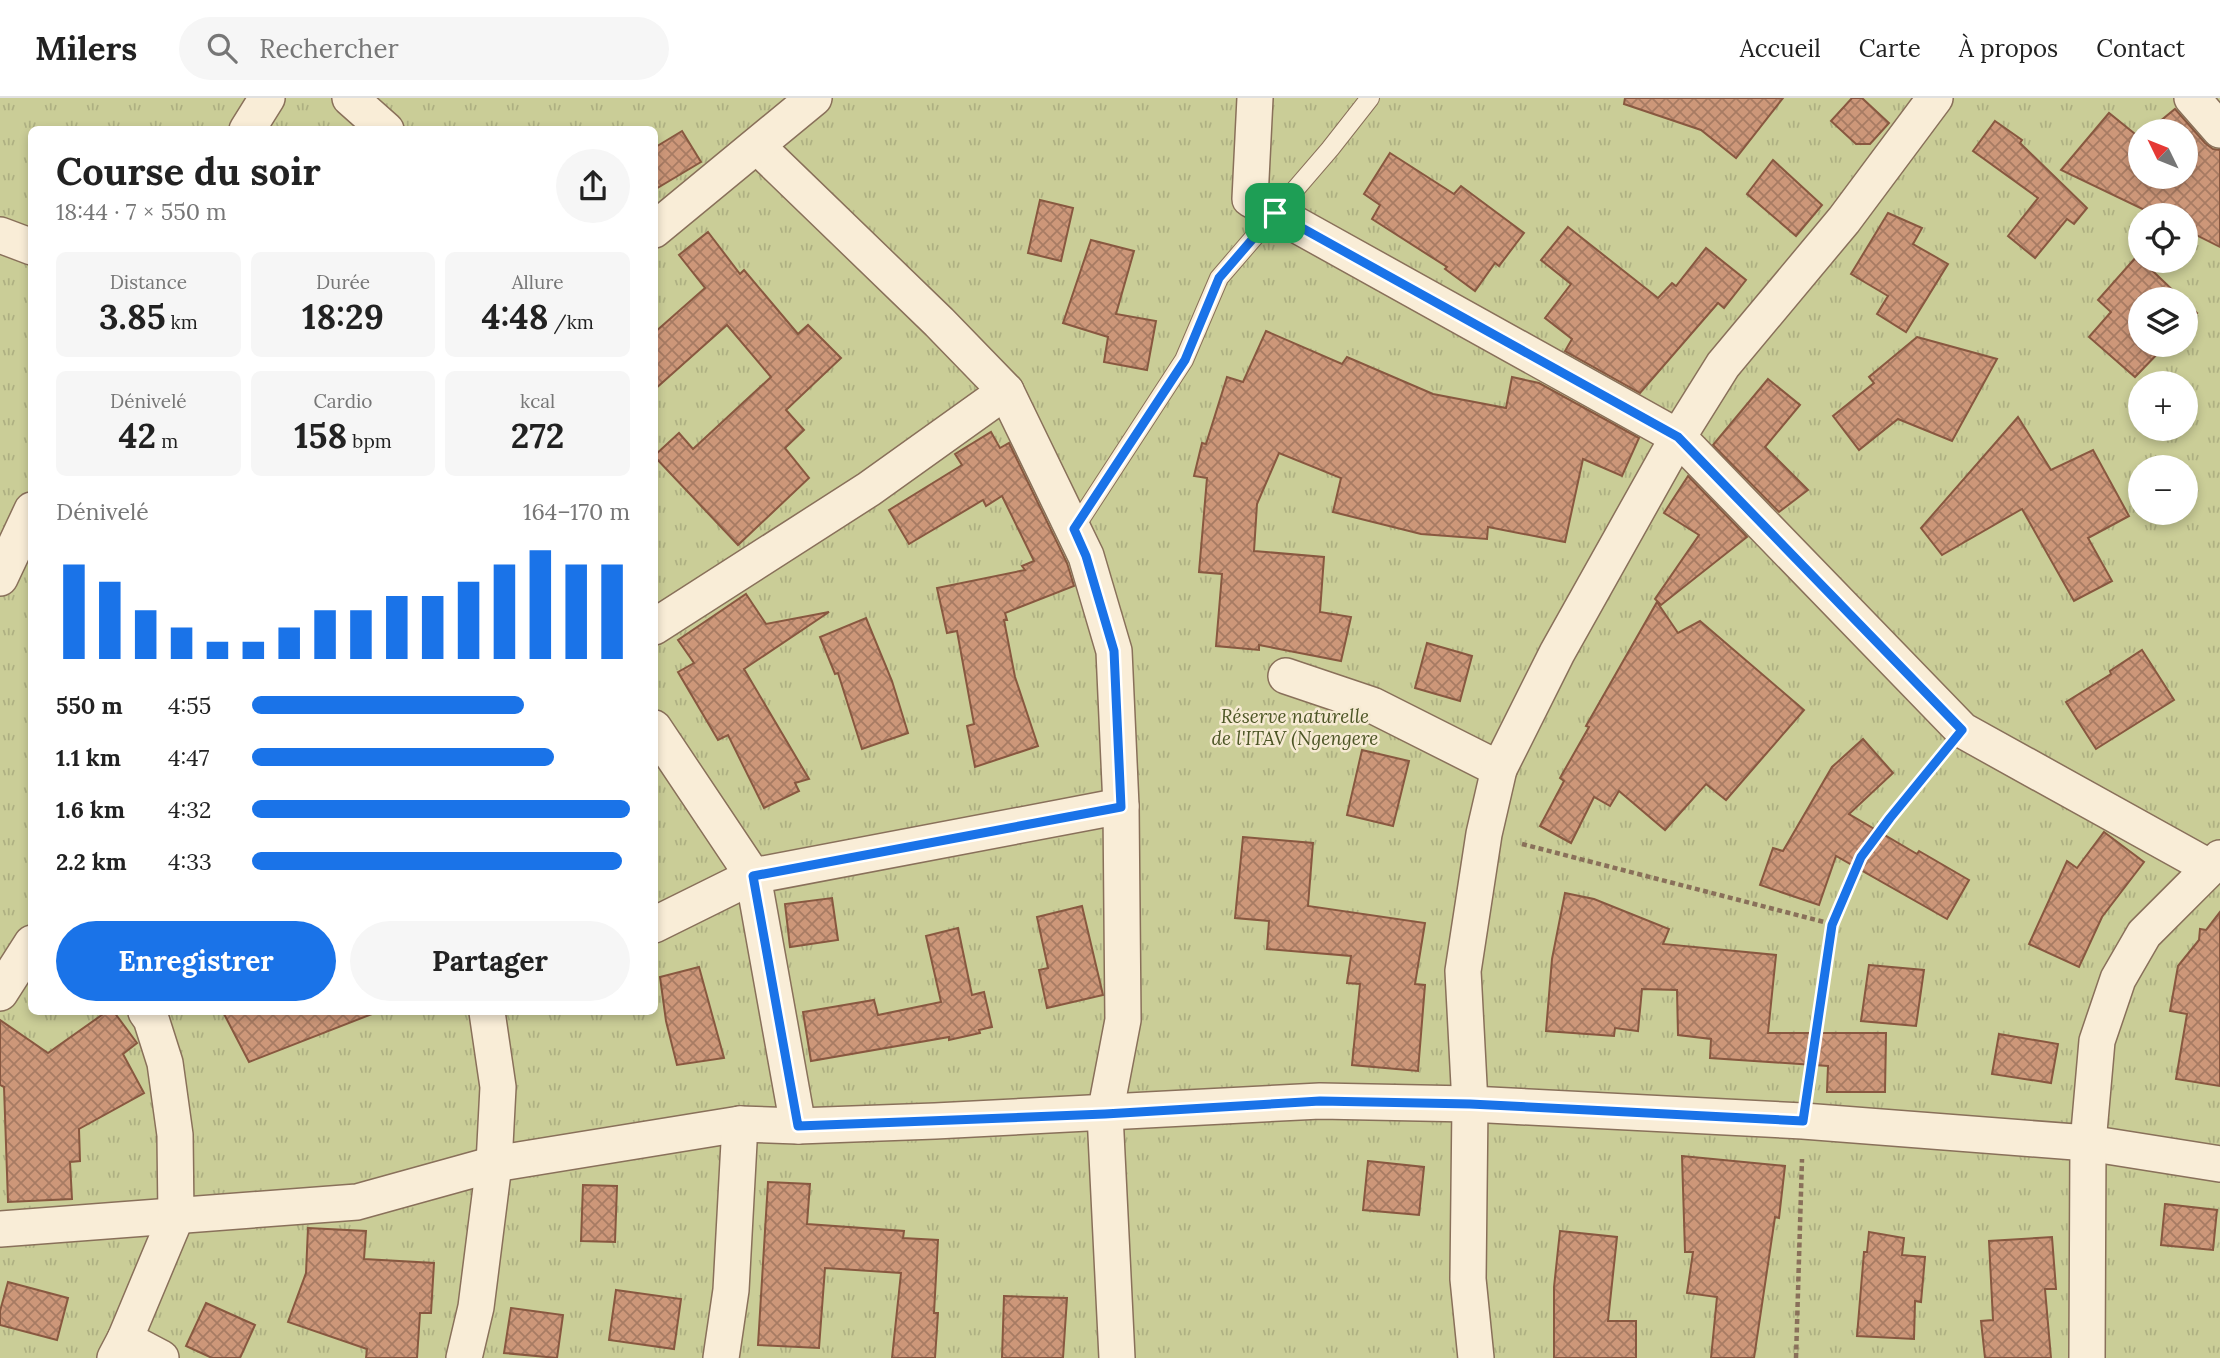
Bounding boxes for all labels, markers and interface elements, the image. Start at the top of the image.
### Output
search box [179,17,669,80]
text: Milers [35,27,137,69]
icon: search [203,29,241,67]
text: Rechercher [259,32,399,65]
text: Accueil [1740,33,1821,64]
text: Carte [1859,33,1921,64]
text: À propos [1959,33,2058,64]
text: Contact [2096,33,2185,64]
north arrow [2128,119,2198,189]
map controls [2128,119,2198,525]
text: Course du soir [56,147,321,195]
button: share [556,149,630,223]
pin [1245,183,1305,243]
icon: arrive [1256,194,1294,232]
text: 18:44 · 7 × 550 m [56,197,227,226]
button: locate [2128,203,2198,273]
text: Distance [110,270,187,294]
text: Durée [316,270,370,294]
text: Allure [512,270,564,294]
button: layers [2128,287,2198,357]
text: 3.85 [99,294,166,339]
text: 18:29 [302,294,384,339]
text: 4:48 [481,294,549,339]
text: km [166,310,198,334]
text: /km [549,310,594,334]
button: + [2128,371,2198,441]
text: Dénivelé [110,389,187,413]
text: Cardio [313,389,372,413]
text: kcal [520,389,555,413]
text: 42 [118,413,156,458]
text: 158 [294,413,347,458]
text: 272 [511,413,565,458]
text: m [156,429,178,453]
text: bpm [347,429,392,453]
button: − [2128,455,2198,525]
text: Dénivelé [56,497,149,526]
text: 164–170 m [523,497,630,526]
text: 550 m [56,691,123,720]
text: 4:55 [168,691,211,720]
park label: Réserve naturelle de l'ITAV (Ngengere [1212,704,1378,751]
text: 1.1 km [56,743,121,772]
text: 4:47 [168,743,209,772]
text: 1.6 km [56,795,125,824]
text: 4:32 [168,795,211,824]
text: 2.2 km [56,847,127,876]
text: 4:33 [168,847,212,876]
button: Enregistrer [56,921,336,1001]
button: Partager [350,921,630,1001]

